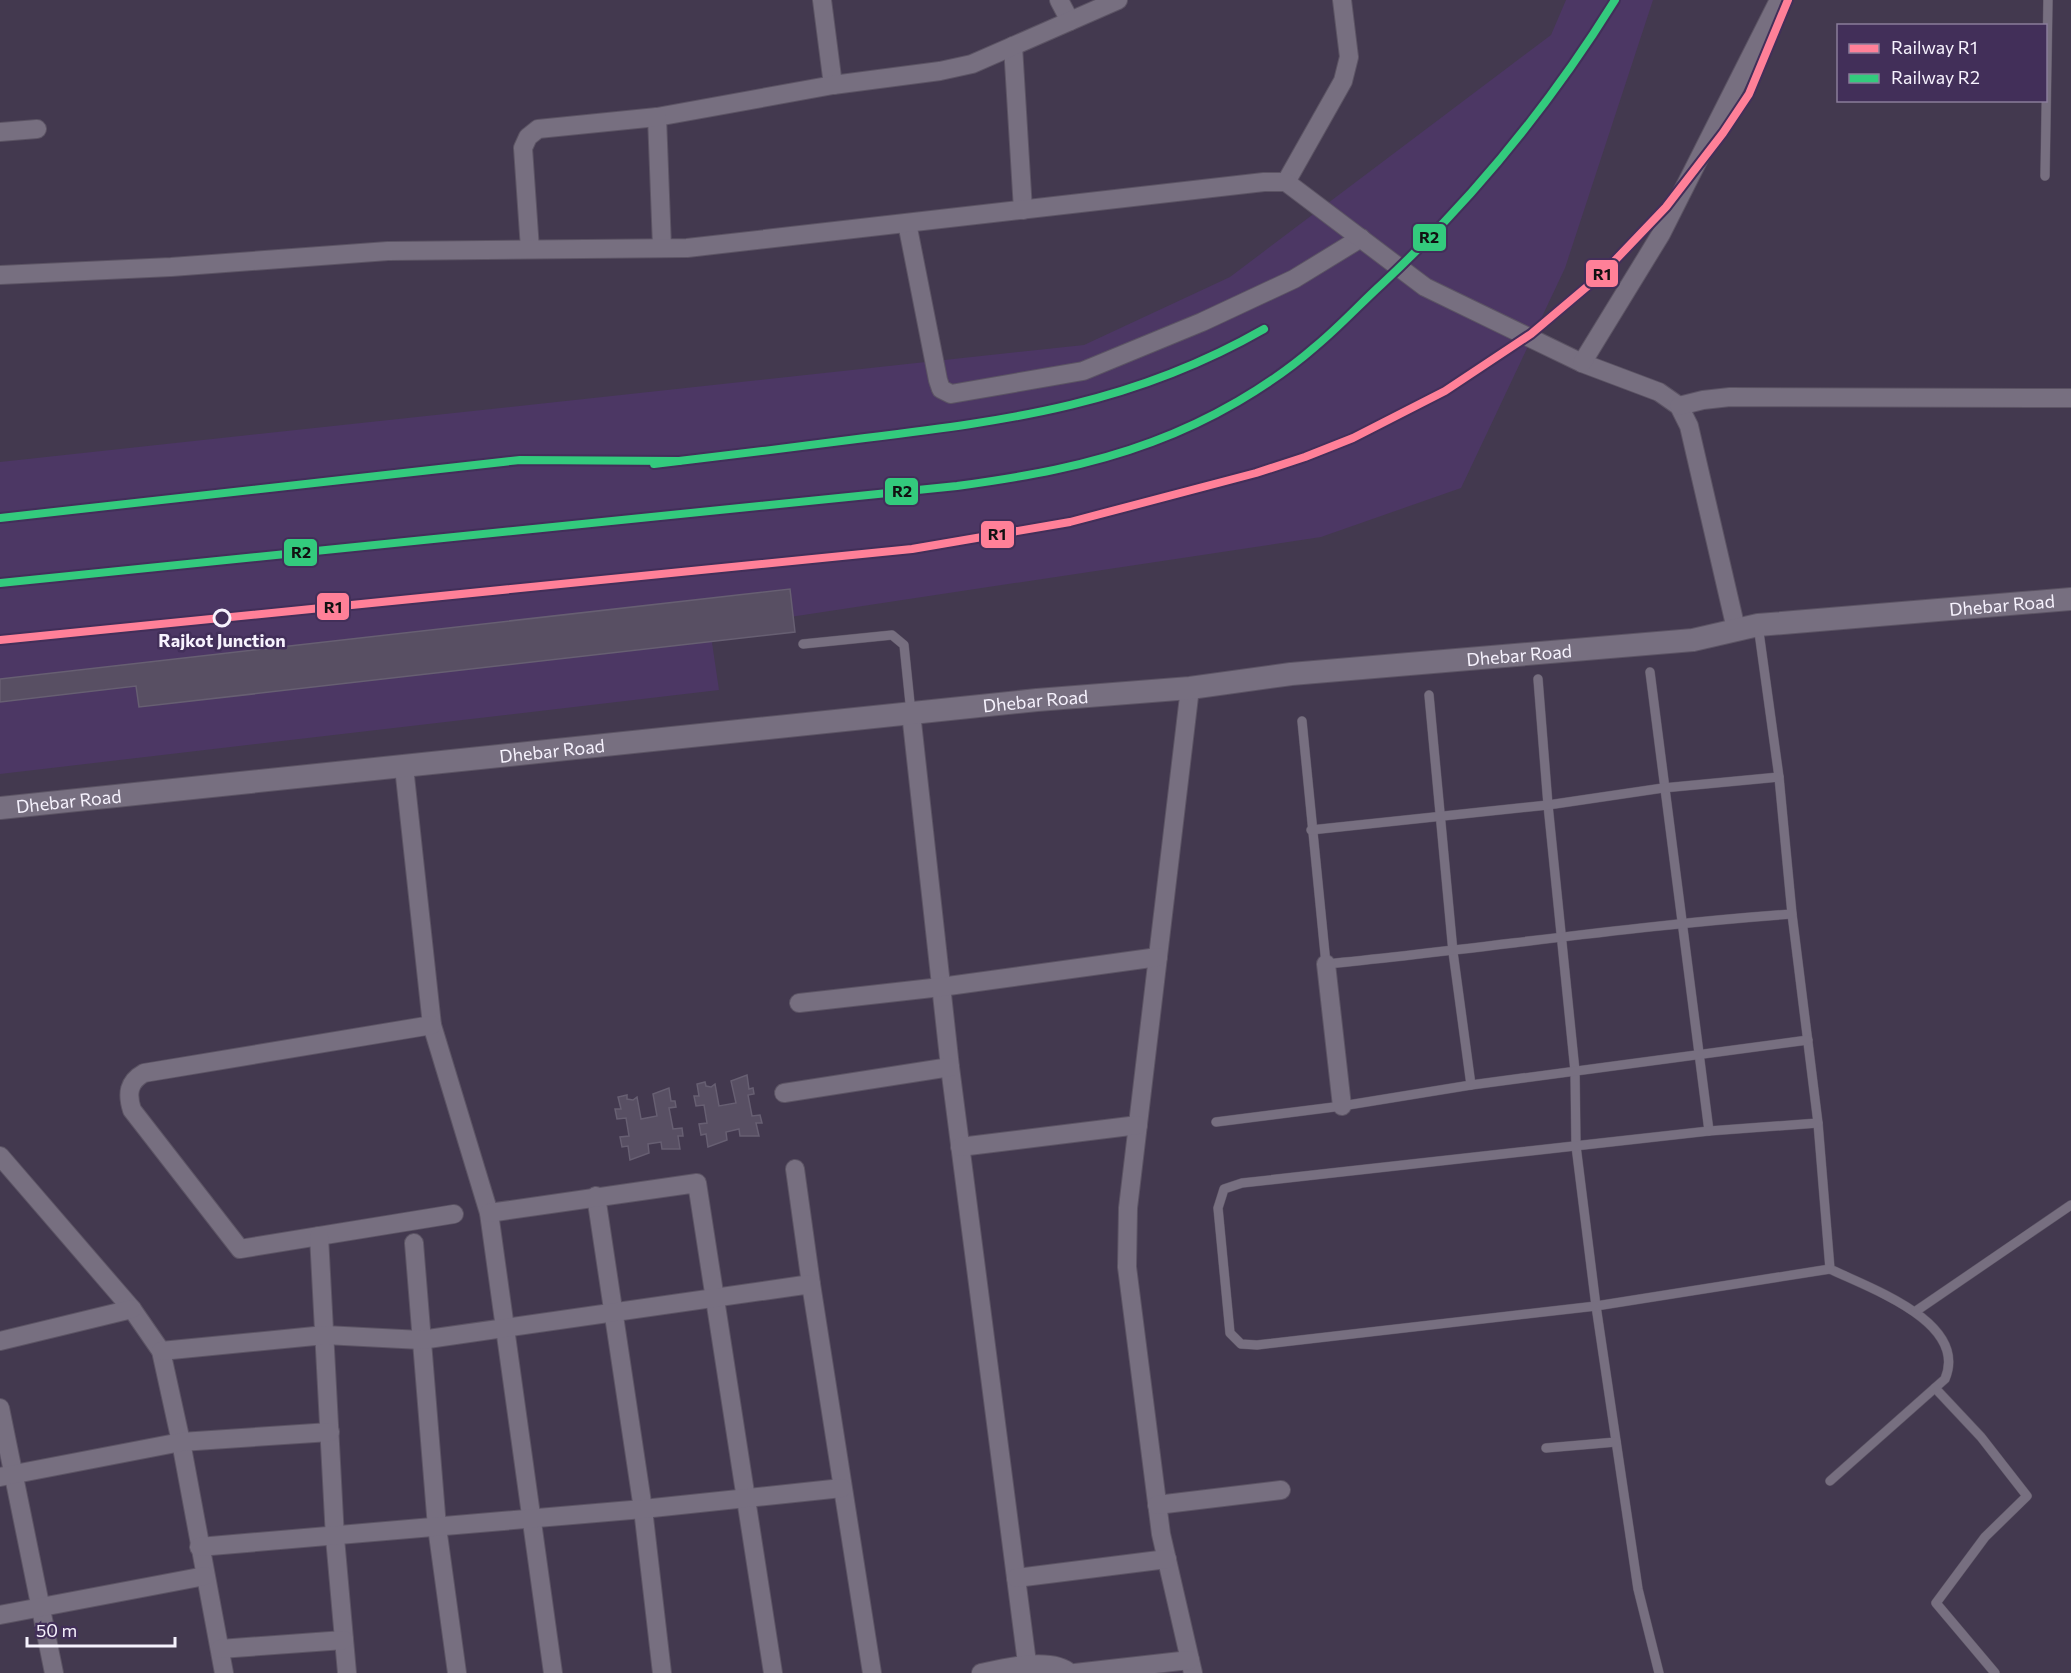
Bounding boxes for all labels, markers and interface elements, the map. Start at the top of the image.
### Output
legend [1837,24,2047,102]
text: Railway R1 [1891,36,1978,58]
text: Railway R2 [1891,66,1980,88]
line badge: R2 [1412,223,1447,252]
text: R2 [1419,227,1439,246]
line badge: R1 [1585,259,1619,288]
text: R1 [1593,264,1611,283]
line badge: R2 [884,477,919,506]
text: R2 [892,481,912,500]
line badge: R1 [980,520,1015,549]
text: R1 [988,524,1006,543]
line badge: R2 [283,538,318,567]
text: R2 [291,542,311,561]
street label: Dhebar Road [1948,589,2056,620]
line badge: R1 [316,592,350,621]
text: R1 [324,597,342,616]
marker: Rajkot Junction [213,609,231,627]
place label: Rajkot Junction [158,629,286,651]
street label: Dhebar Road [1465,639,1573,670]
street label: Dhebar Road [982,685,1089,717]
street label: Dhebar Road [498,734,606,767]
street label: Dhebar Road [15,784,122,817]
scale bar [27,1610,176,1648]
text: 50 m [36,1619,77,1641]

